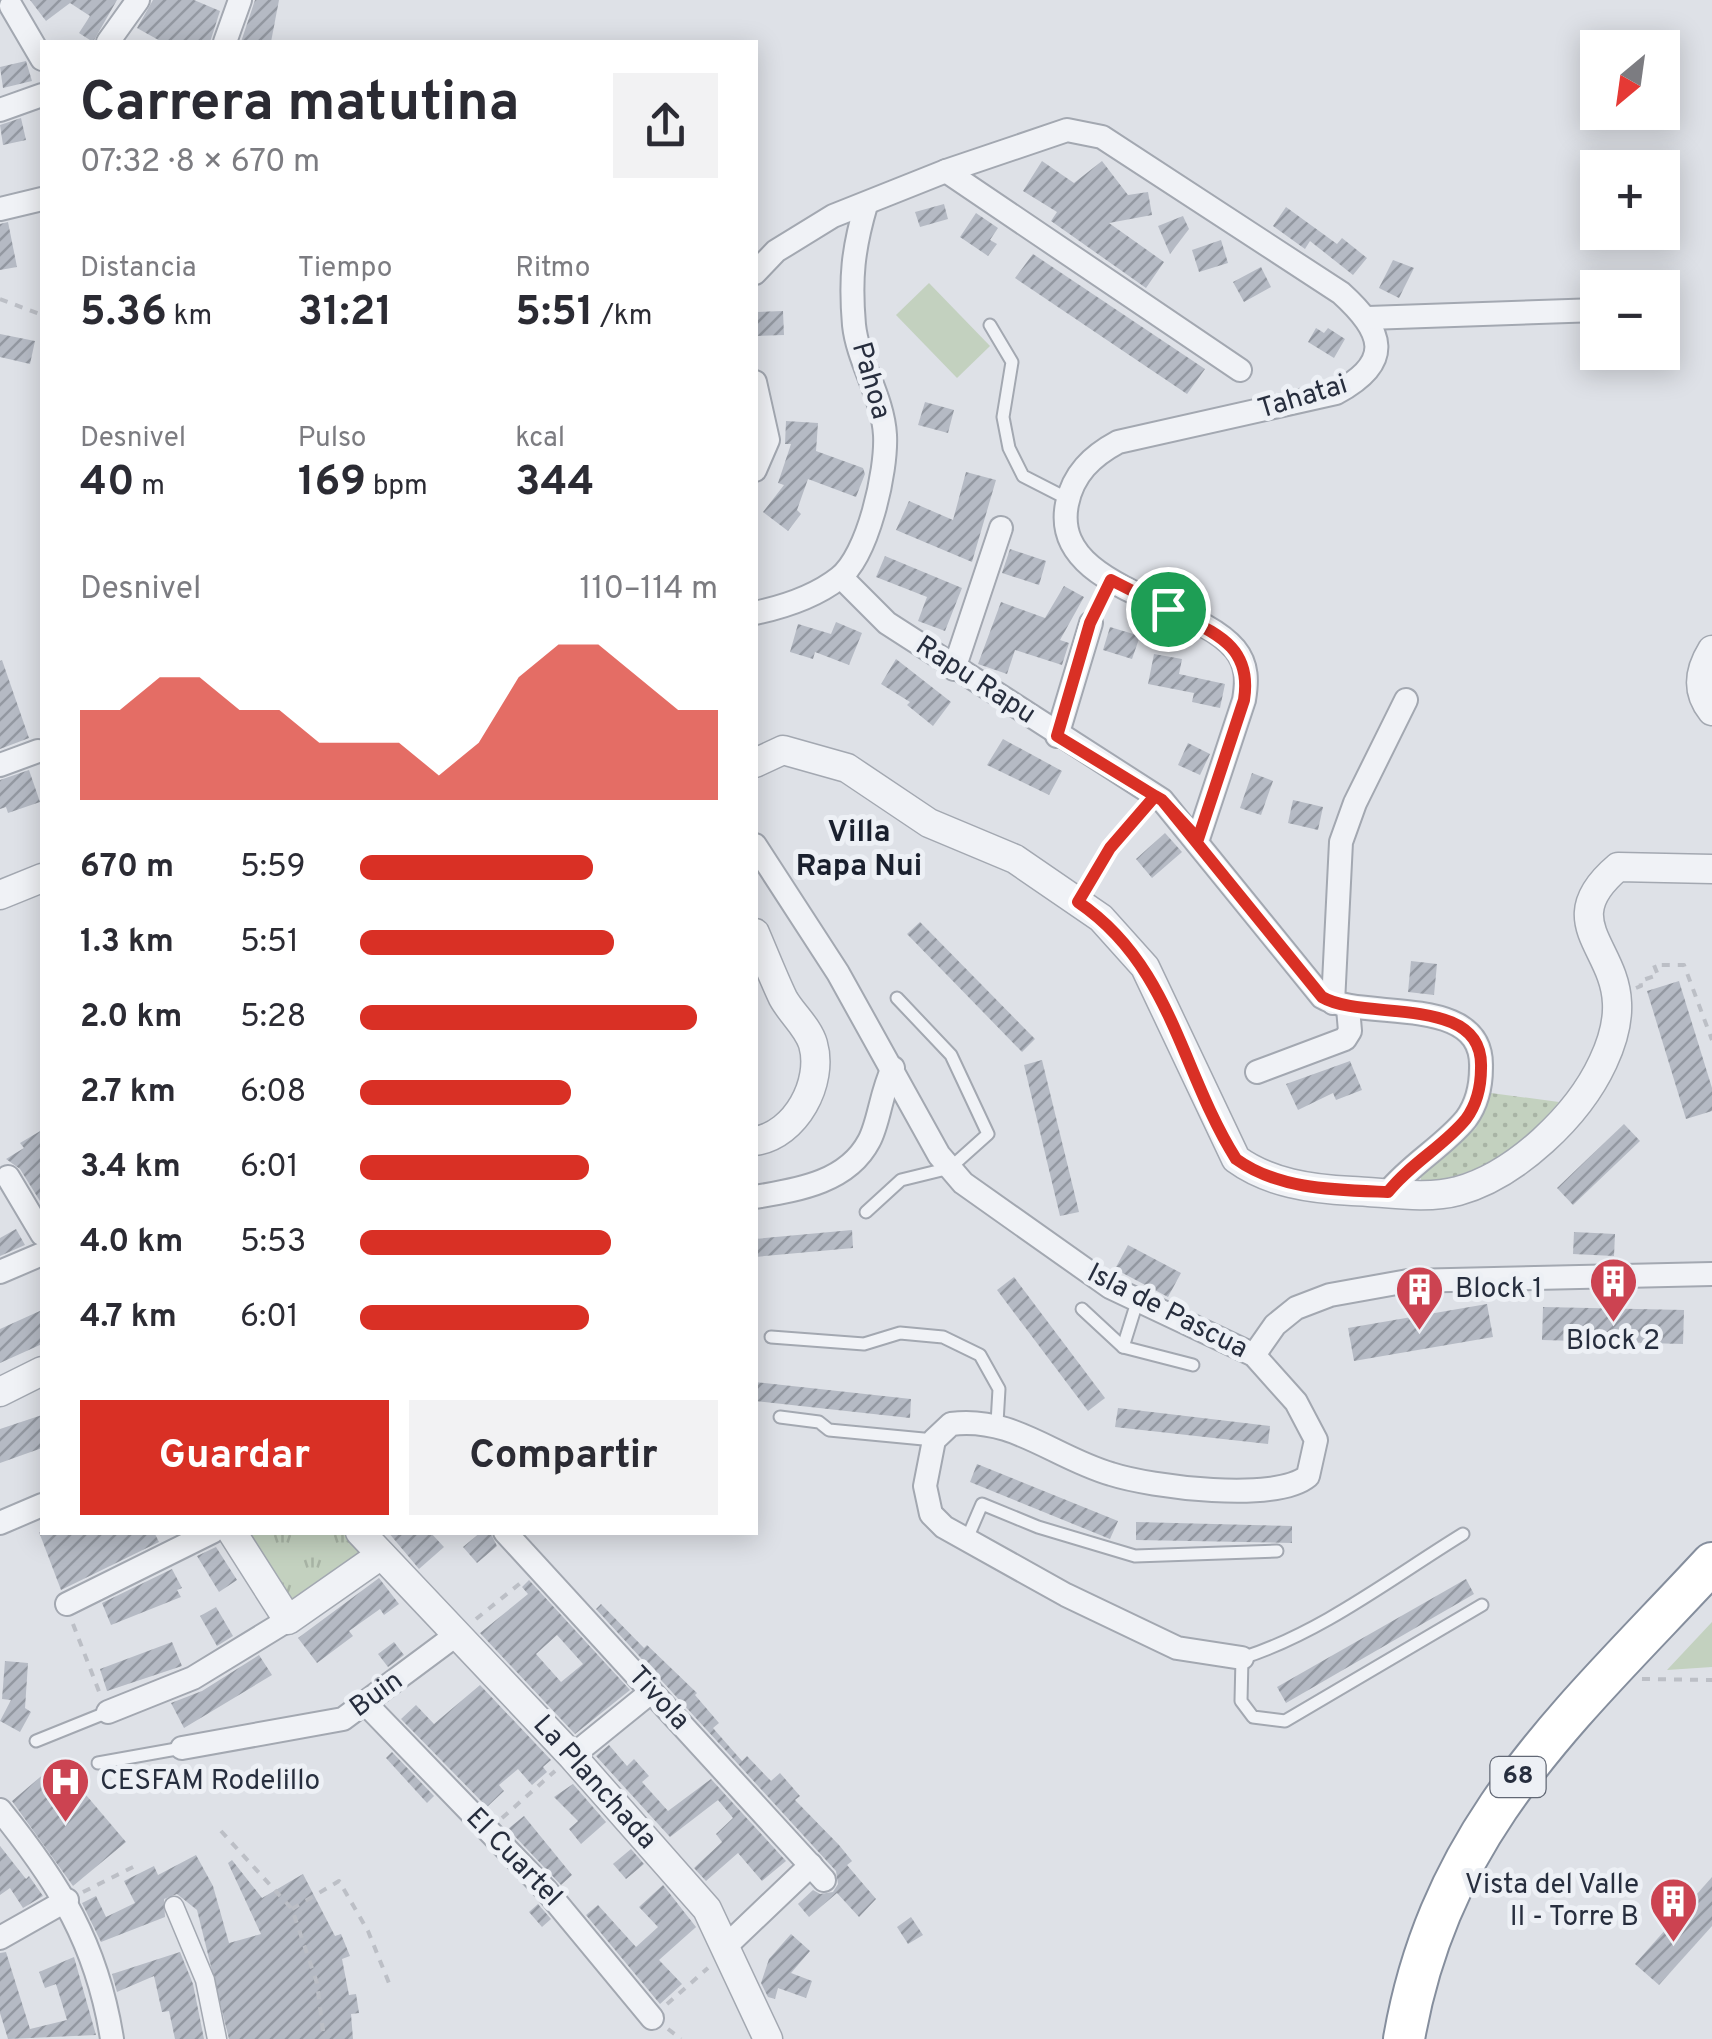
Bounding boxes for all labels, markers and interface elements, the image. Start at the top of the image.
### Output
north arrow [1580,30,1680,130]
map controls [1580,30,1680,370]
text: Carrera matutina [80,70,520,140]
button: share [613,73,718,178]
text: 07:32 · 8 × 670 m [80,143,320,183]
button: + [1580,150,1680,250]
text: Distancia [80,251,196,287]
text: Tiempo [298,251,392,287]
text: Ritmo [515,251,590,287]
button: − [1580,270,1680,370]
text: 5.36 [80,287,167,340]
text: 31:21 [298,287,392,340]
text: 5:51 [515,287,594,340]
text: km [167,299,212,335]
text: /km [594,299,652,335]
street label: Pahoa [842,338,898,424]
street label: Tahatai [1254,367,1352,429]
text: Desnivel [80,421,186,457]
text: Pulso [298,421,366,457]
text: kcal [515,421,565,457]
text: 40 [80,457,135,510]
text: 169 [298,457,366,510]
text: 344 [515,457,594,510]
text: m [135,469,165,505]
text: bpm [366,469,428,505]
pin [1126,567,1211,652]
text: Desnivel [80,570,201,610]
text: 110–114 m [580,570,718,610]
icon: arrive [1141,582,1196,637]
street label: Rapu Rapu [908,629,1042,733]
district label: Villa Rapa Nui [796,815,922,886]
text: 670 m [80,848,174,888]
text: 5:59 [240,848,306,888]
text: 1.3 km [80,923,174,963]
text: 5:51 [240,923,299,963]
text: 2.0 km [80,998,182,1038]
text: 5:28 [240,998,306,1038]
text: 2.7 km [80,1073,176,1113]
text: 6:08 [240,1073,306,1113]
text: 3.4 km [80,1148,181,1188]
text: 6:01 [240,1148,299,1188]
text: 4.0 km [80,1223,183,1263]
text: 5:53 [240,1223,306,1263]
street label: Isla de Pascua [1081,1256,1253,1368]
building icon: Block 2 [1587,1256,1639,1324]
building icon: Block 1 [1394,1264,1446,1332]
place label: Block 1 [1455,1272,1543,1308]
text: 4.7 km [80,1298,177,1338]
text: 6:01 [240,1298,299,1338]
place label: Block 2 [1566,1324,1660,1360]
button: Guardar [80,1400,389,1515]
button: Compartir [409,1400,718,1515]
street label: Tivola [619,1659,697,1739]
street label: Buin [343,1664,411,1726]
street label: La Planchada [524,1708,664,1858]
hospital icon: CESFAM Rodelillo [39,1756,91,1824]
road number: 68 [1490,1757,1546,1797]
place label: CESFAM Rodelillo [100,1764,320,1800]
street label: El Cuartel [457,1801,569,1915]
place label: Vista del Valle II - Torre B [1465,1868,1639,1936]
building icon: Vista del Valle II - Torre B [1648,1876,1700,1944]

